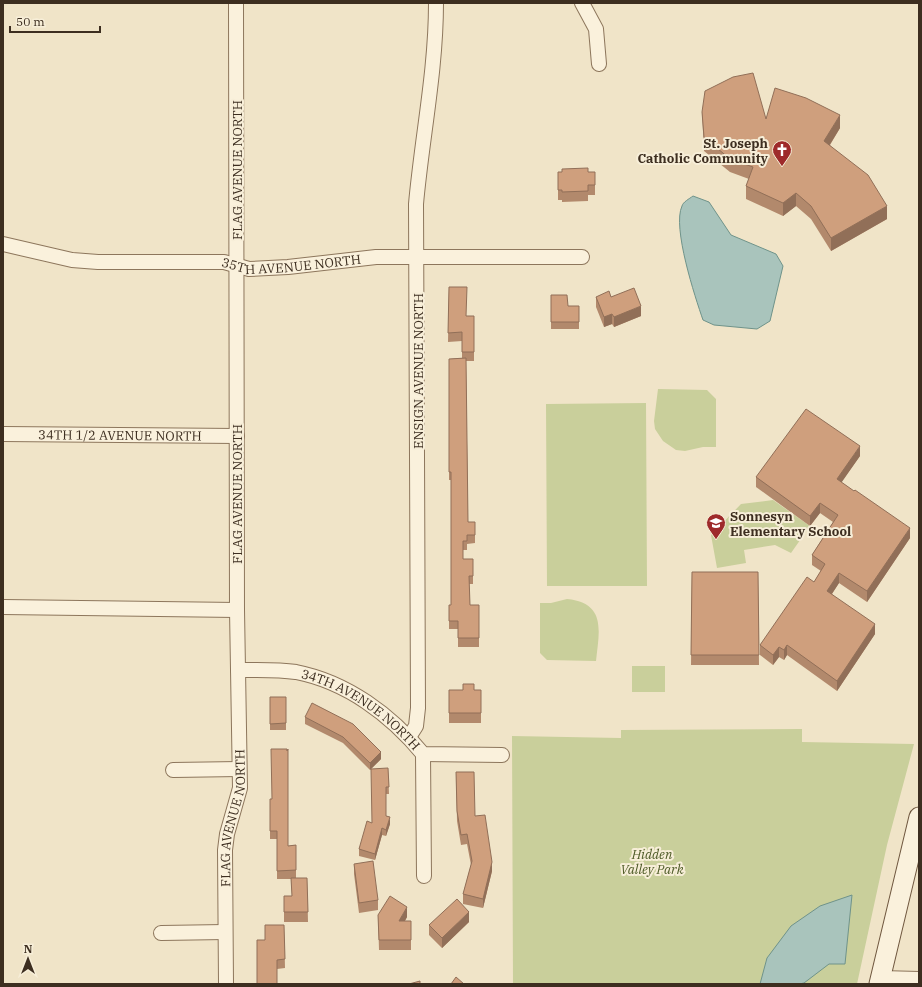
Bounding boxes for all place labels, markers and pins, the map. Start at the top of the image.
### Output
place label: St. Joseph Catholic Community [638,135,769,167]
church icon: St. Joseph Catholic Community [771,139,793,167]
place label: Sonnesyn Elementary School [730,508,851,540]
school or university icon: Sonnesyn Elementary School [705,512,727,540]

